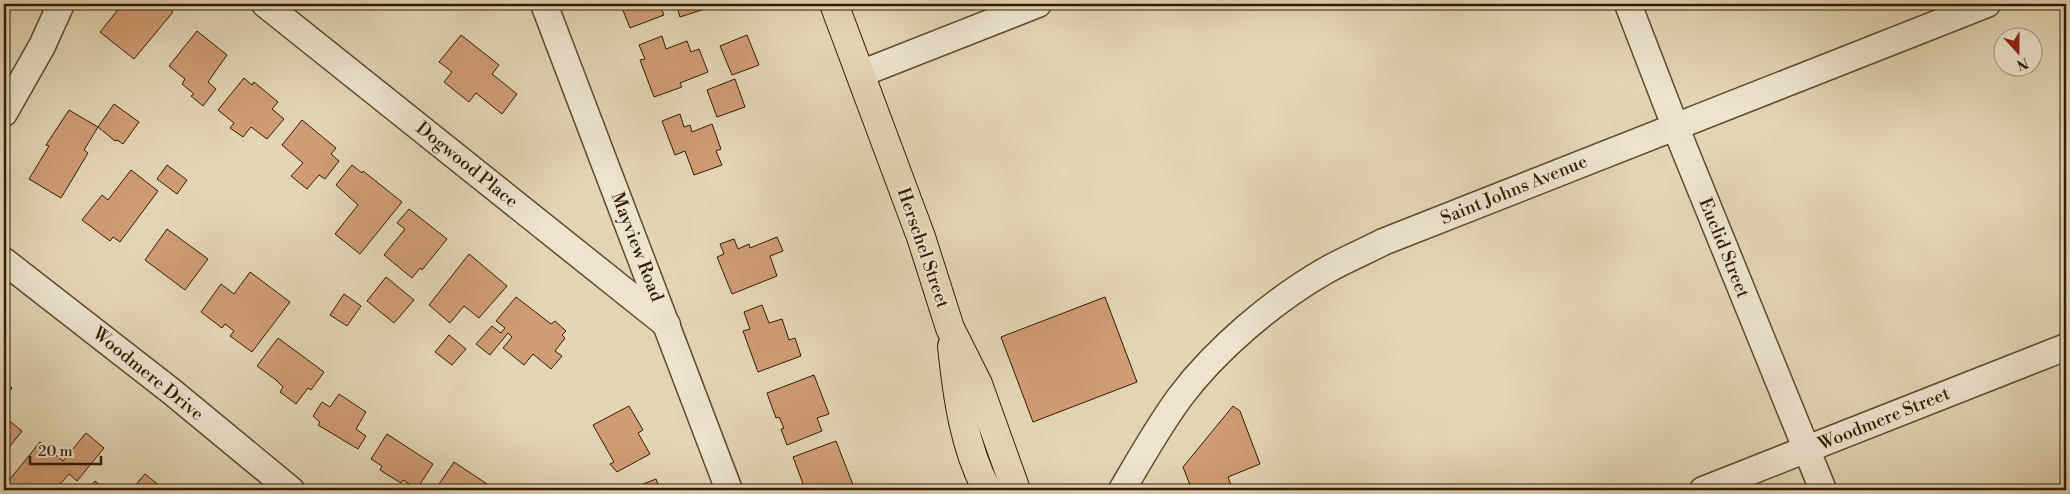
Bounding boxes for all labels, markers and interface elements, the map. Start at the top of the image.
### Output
north arrow [1992,28,2042,78]
text: N [2014,53,2031,74]
street label: Dogwood Place [411,117,523,213]
street label: Saint Johns Avenue [1437,150,1591,230]
street label: Herschel Street [892,185,955,312]
street label: Mayview Road [606,189,669,306]
street label: Euclid Street [1694,195,1755,302]
street label: Woodmere Drive [87,321,208,426]
street label: Woodmere Street [1814,382,1954,456]
scale bar [30,434,101,466]
text: 20 m [38,442,73,461]

